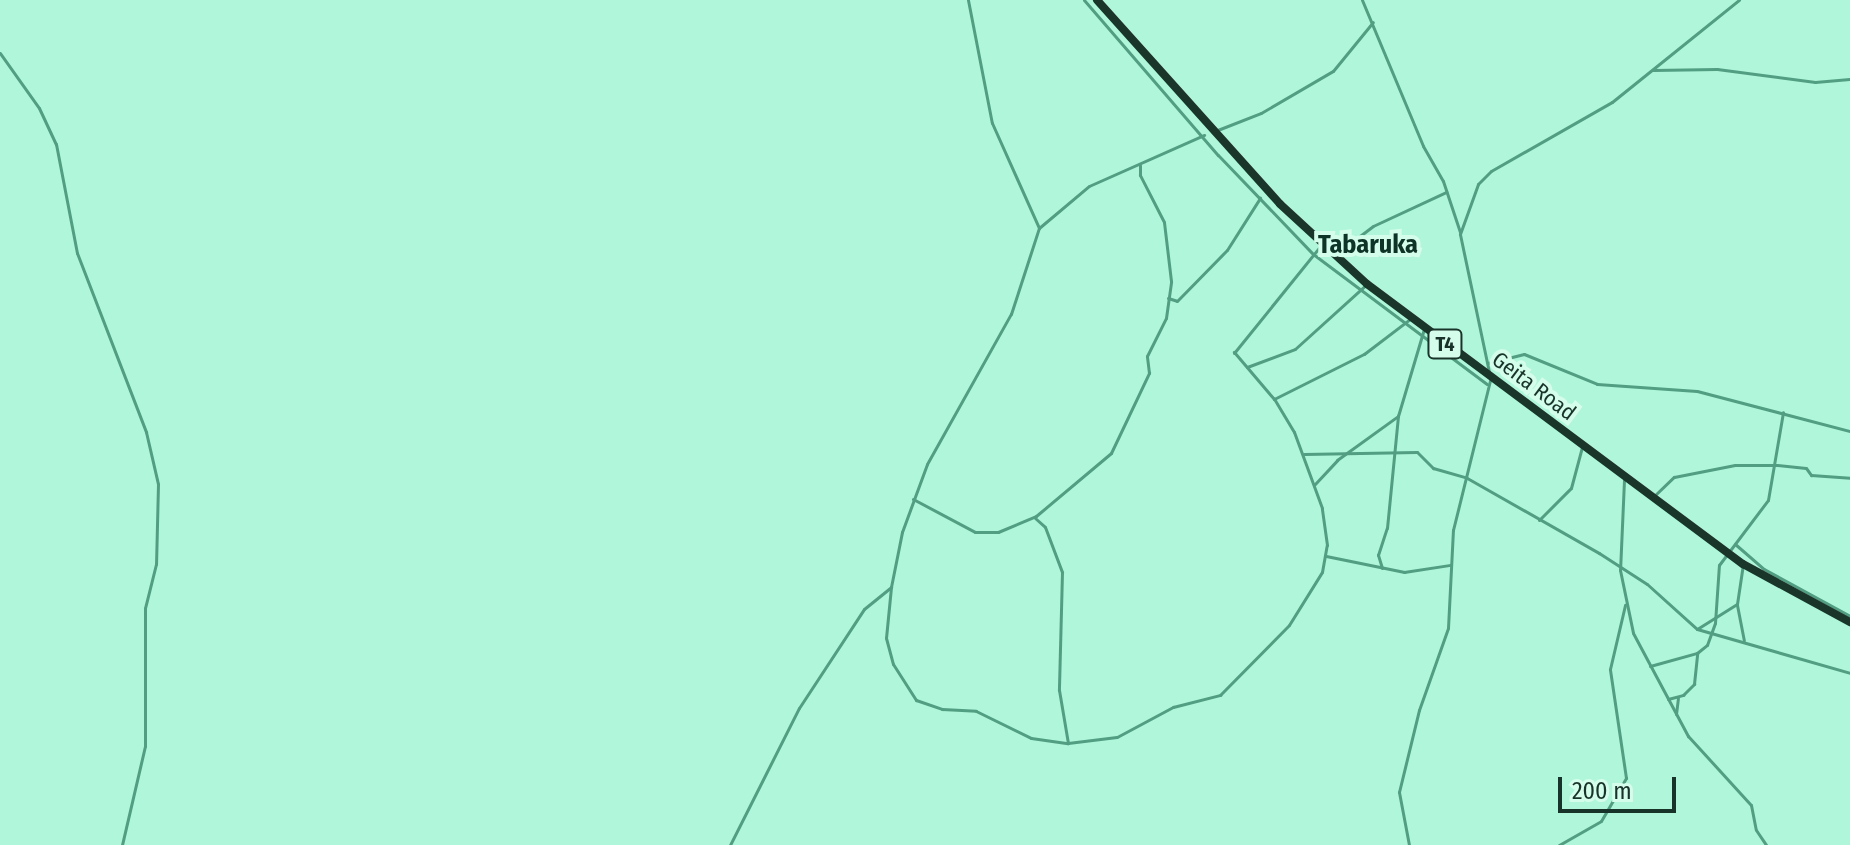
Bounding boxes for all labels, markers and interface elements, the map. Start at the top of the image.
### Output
district label: Tabaruka [1318,229,1418,261]
road number: T4 [1427,328,1463,360]
street label: Geita Road [1487,346,1581,426]
scale bar [1562,761,1680,811]
text: 200 m [1572,777,1632,805]

